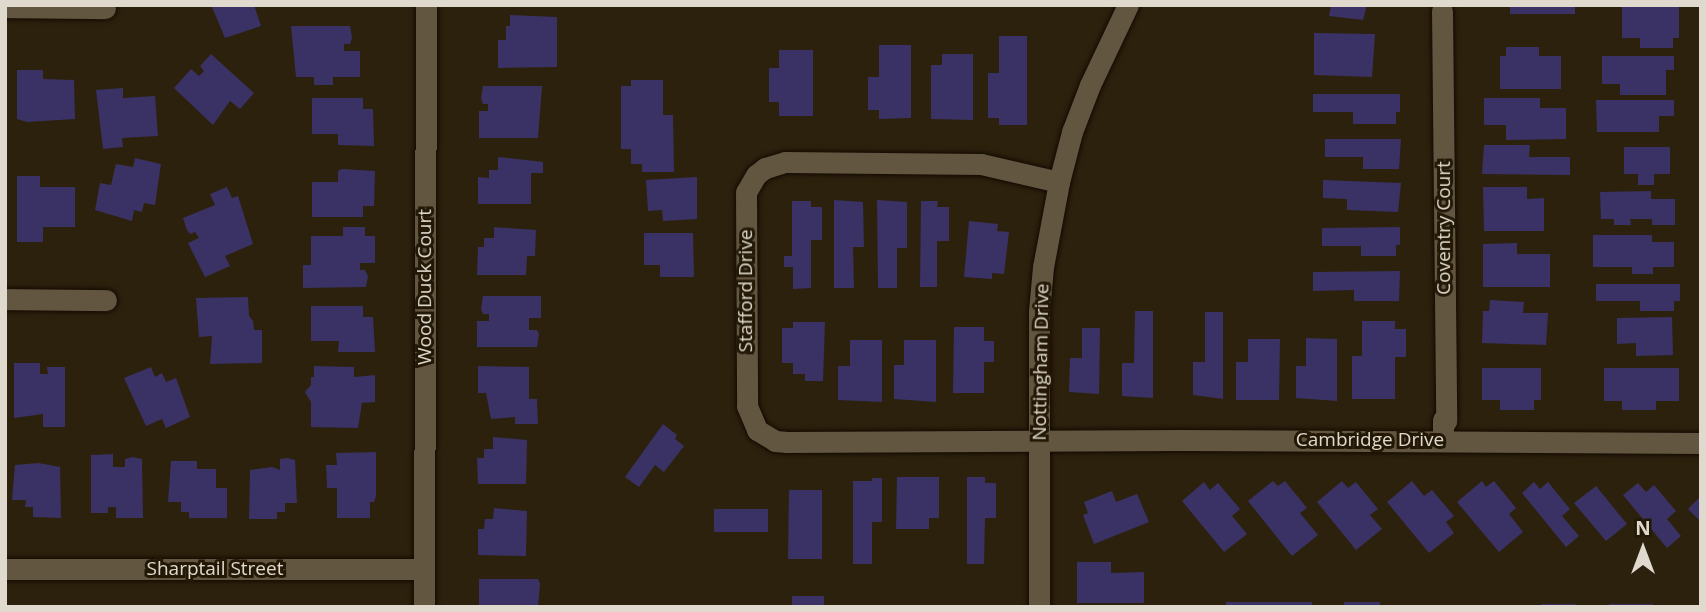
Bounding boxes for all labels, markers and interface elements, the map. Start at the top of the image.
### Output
street label: Coventry Court [1433,161,1455,295]
street label: Wood Duck Court [414,209,436,365]
street label: Stafford Drive [735,230,757,352]
street label: Nottingham Drive [1028,283,1054,441]
street label: Cambridge Drive [1296,429,1444,451]
north arrow [1608,514,1678,584]
text: N [1635,515,1651,541]
street label: Sharptail Street [147,558,283,580]

